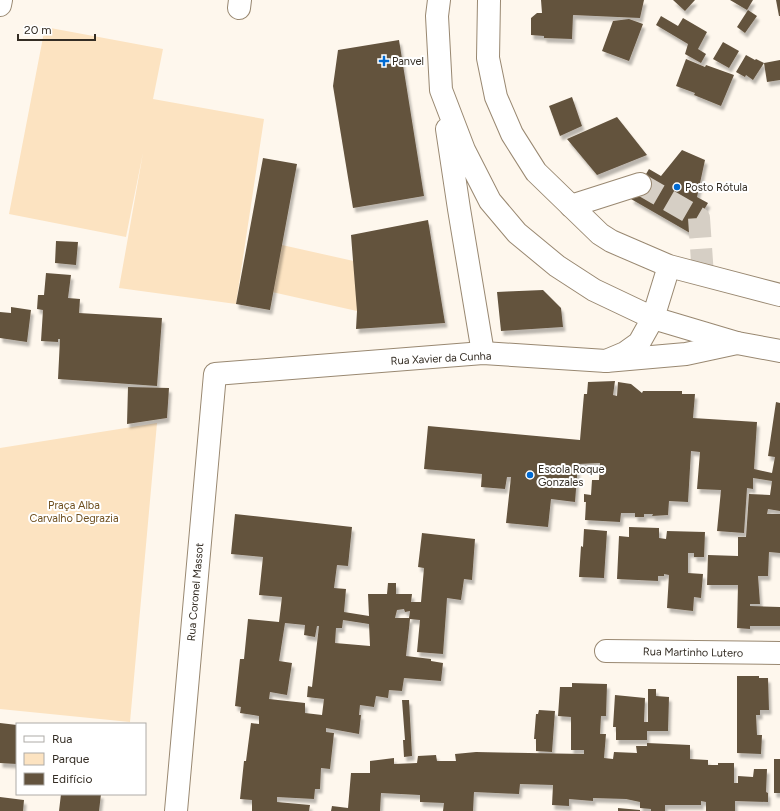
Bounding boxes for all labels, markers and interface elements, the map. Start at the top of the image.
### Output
scale bar [18,16,95,42]
text: 20 m [24,23,52,37]
place label: Panvel [392,55,424,68]
marker: Panvel [379,56,389,66]
place label: Posto Rótula [685,181,748,194]
marker: Posto Rótula [672,182,682,192]
street label: Rua Xavier da Cunha [390,349,492,368]
place label: Escola Roque Gonzales [538,463,604,489]
marker: Escola Roque Gonzales [525,470,535,480]
park label: Praça Alba Carvalho Degrazia [29,499,119,525]
street label: Rua Coronel Massot [185,542,206,642]
street label: Rua Martinho Lutero [643,645,743,660]
legend [16,723,146,795]
text: Rua [52,732,72,746]
text: Parque [52,752,90,766]
text: Edifício [52,772,92,786]

